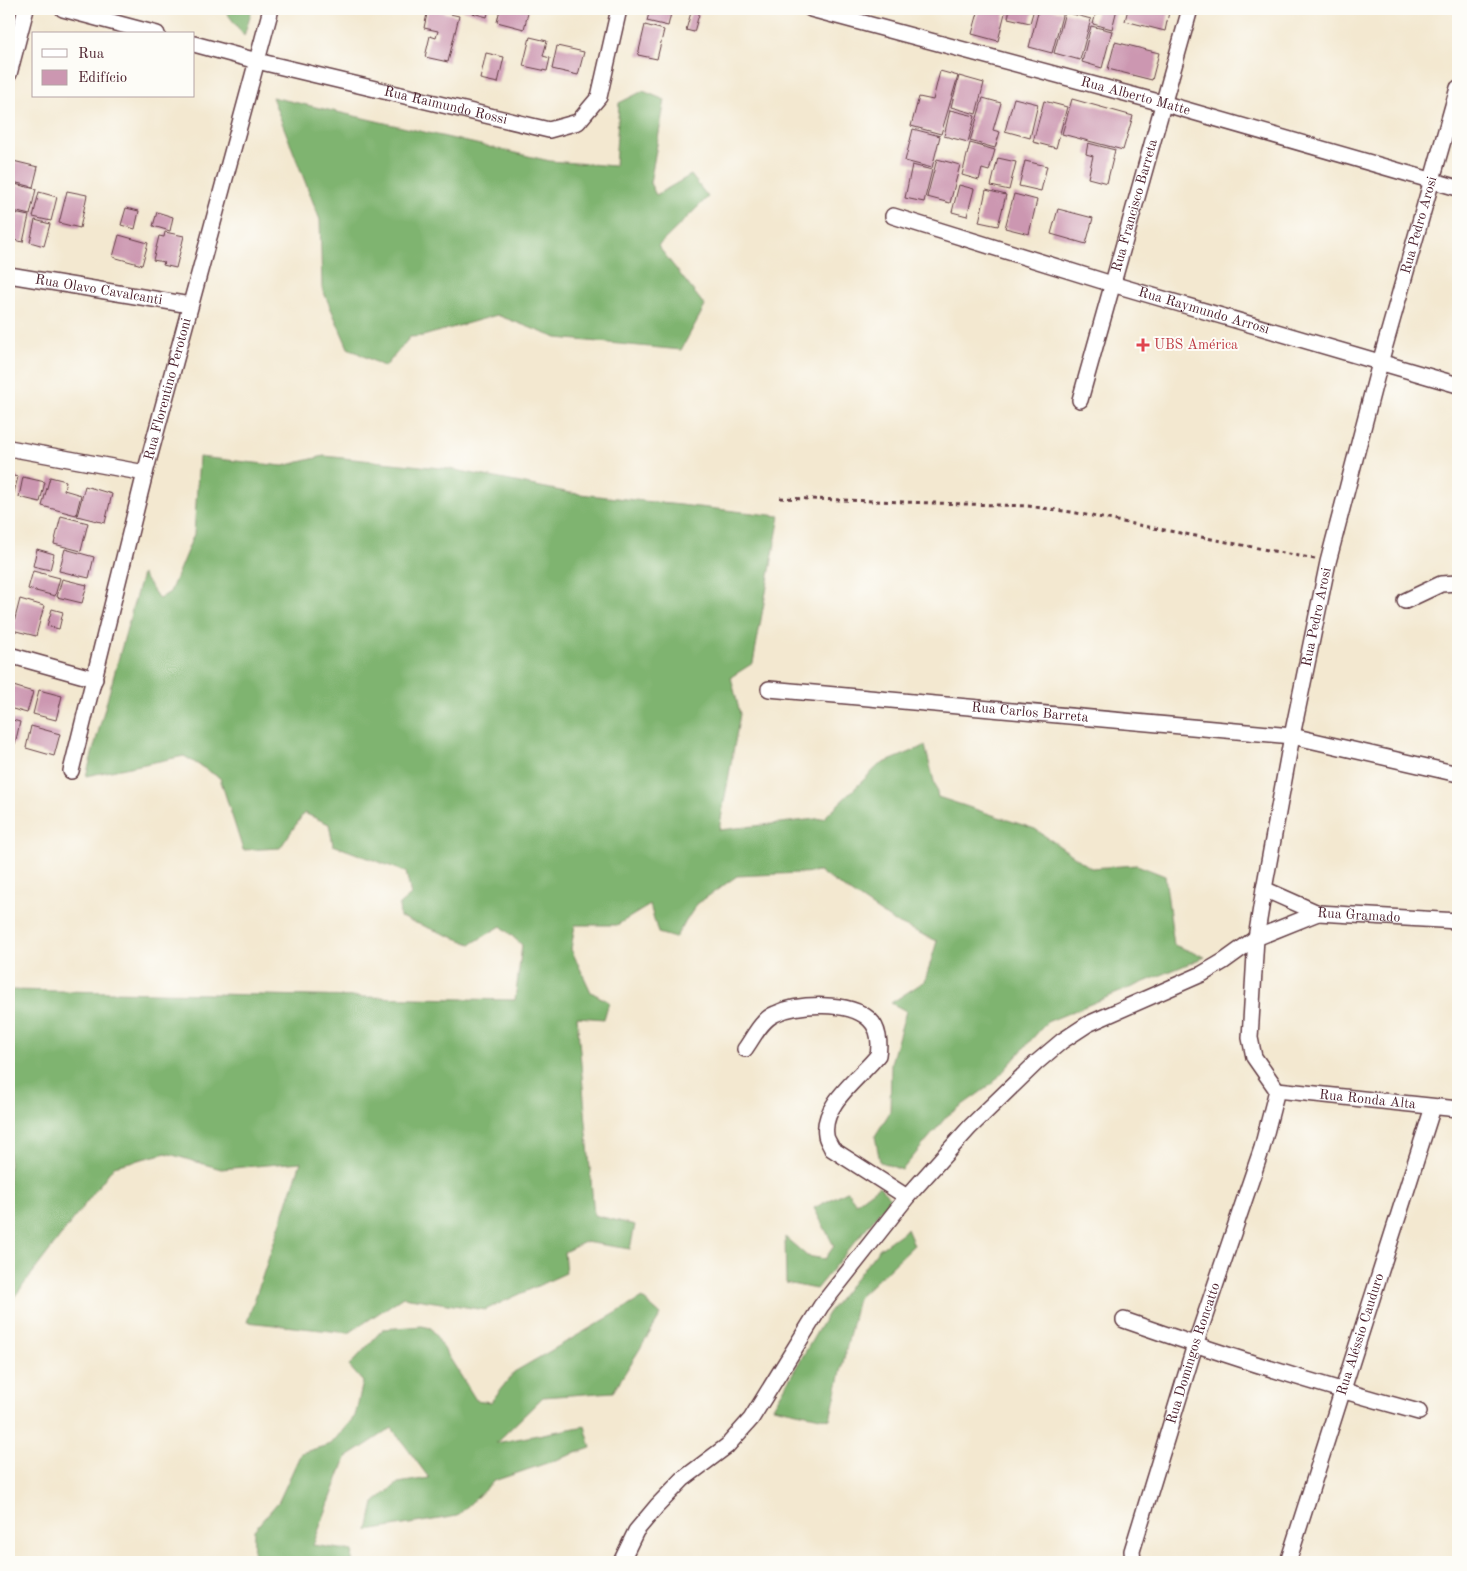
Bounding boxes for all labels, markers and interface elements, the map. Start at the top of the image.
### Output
legend [32,32,195,98]
text: Rua [78,47,105,62]
text: Edifício [78,71,127,86]
street label: Rua Alberto Matte [1079,75,1192,118]
street label: Rua Raimundo Rossi [382,84,509,127]
street label: Rua Francisco Barreta [1109,137,1160,274]
street label: Rua Pedro Arosi [1399,175,1440,276]
street label: Rua Olavo Cavalcanti [34,272,164,307]
street label: Rua Raymundo Arrosi [1137,285,1271,337]
street label: Rua Florentino Perotoni [142,316,194,462]
marker: UBS América [1136,338,1150,352]
place label: UBS América [1154,338,1238,352]
street label: Rua Pedro Arosi [1300,566,1334,668]
street label: Rua Carlos Barreta [971,700,1089,725]
street label: Rua Gramado [1317,906,1401,925]
street label: Rua Ronda Alta [1318,1087,1417,1112]
street label: Rua Aléssio Cauduro [1335,1271,1387,1397]
street label: Rua Domingos Roncatto [1164,1281,1223,1426]

